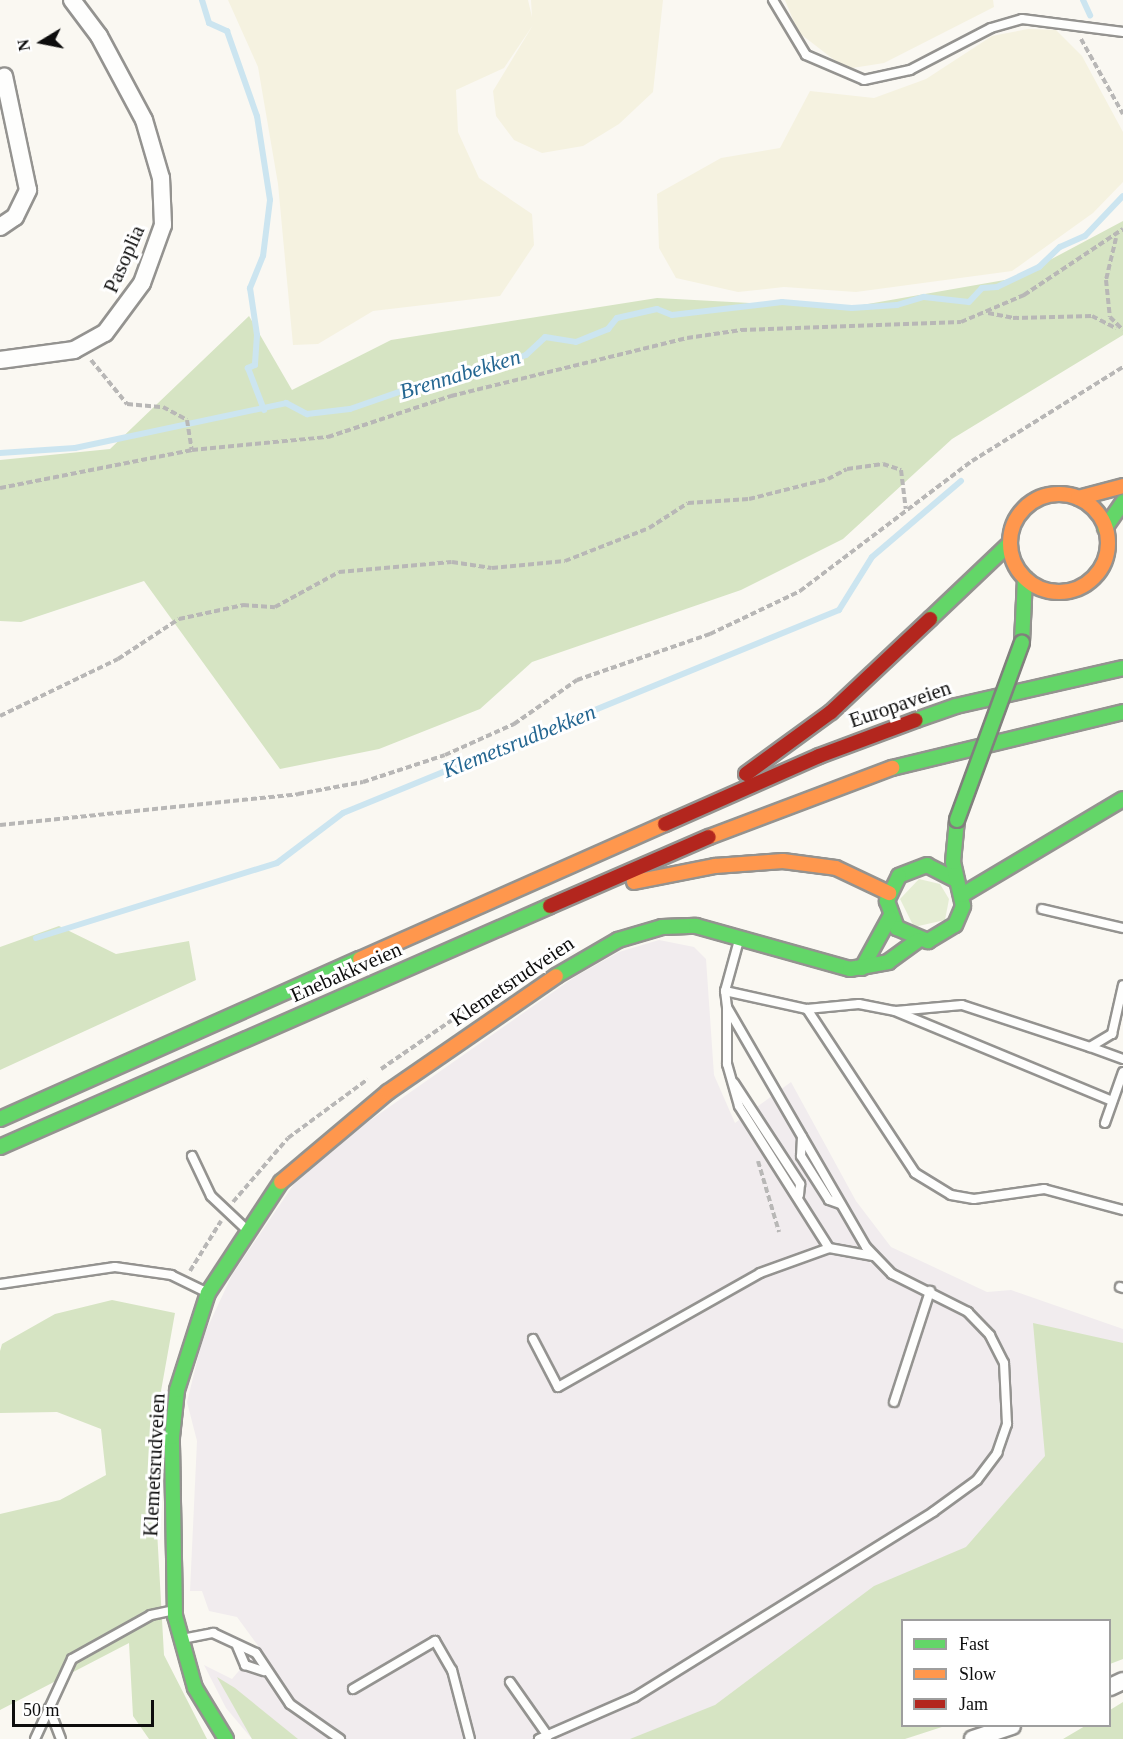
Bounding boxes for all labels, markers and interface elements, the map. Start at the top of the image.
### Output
north arrow [12,12,72,72]
text: N [14,38,33,52]
street label: Pasoplia [98,221,150,297]
water label: Brennabekken [396,343,524,405]
street label: Europaveien [846,675,954,733]
water label: Klemetsrudbekken [439,698,599,784]
street label: Klemetsrudveien [445,930,579,1032]
street label: Enebakkveien [287,936,405,1008]
street label: Klemetsrudveien [138,1393,170,1537]
legend [901,1619,1111,1727]
text: Fast [959,1634,989,1654]
text: Slow [959,1664,996,1684]
scale bar [15,1688,158,1726]
text: Jam [959,1694,988,1714]
text: 50 m [23,1700,60,1720]

